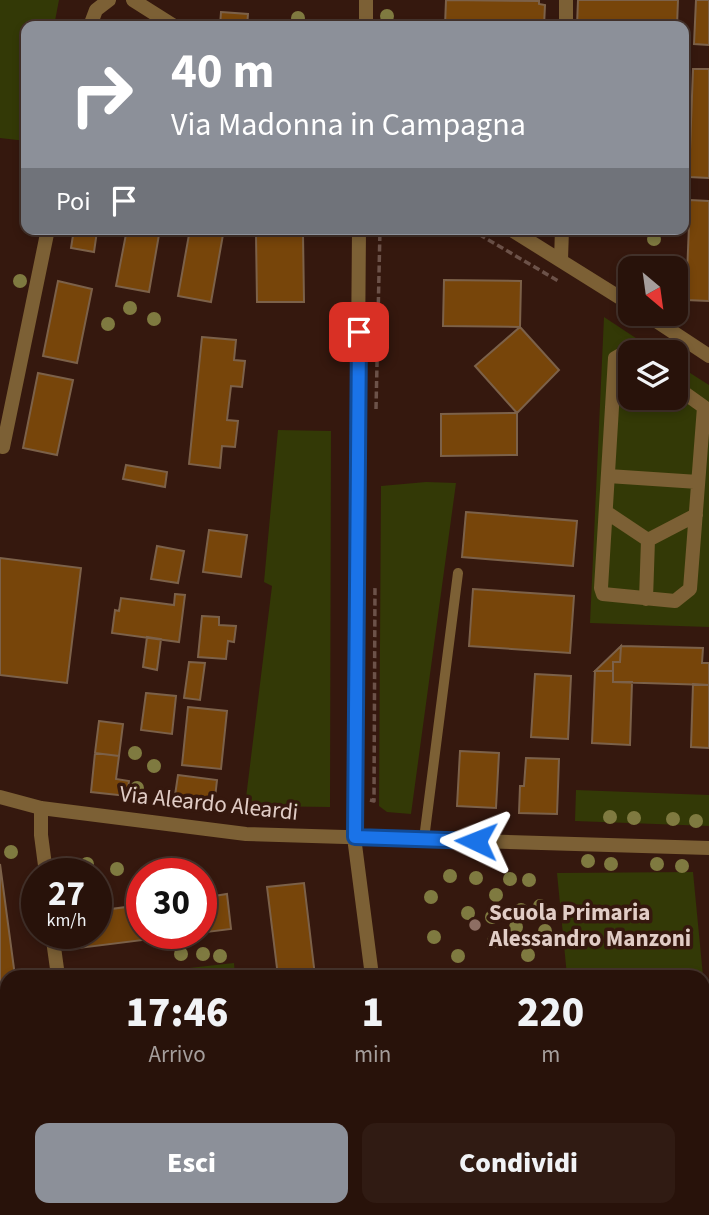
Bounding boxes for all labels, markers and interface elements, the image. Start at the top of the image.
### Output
text: 40 m [171,37,275,107]
icon: right [56,49,147,140]
text: Via Madonna in Campagna [171,102,526,148]
icon: arrive [105,182,143,220]
text: Poi [56,183,91,220]
north arrow [618,256,688,326]
map controls [618,256,688,410]
pin [329,302,389,362]
icon: arrive [340,313,378,351]
button: layers [618,340,688,410]
street label: Via Aleardo Aleardi [118,777,300,829]
position arrow [439,804,513,878]
speed limit sign: 30 [126,858,217,949]
text: 27 [48,869,85,919]
place label: Scuola Primaria Alessandro Manzoni [488,896,691,955]
text: km/h [47,908,86,933]
marker: Scuola Primaria Alessandro Manzoni [467,917,483,933]
text: 17:46 [126,983,228,1043]
text: 1 [361,983,384,1043]
text: 220 [517,983,584,1043]
text: Arrivo [148,1038,206,1071]
text: min [354,1038,391,1071]
text: m [541,1038,560,1071]
button: Esci [35,1123,348,1203]
button: Condividi [362,1123,675,1203]

